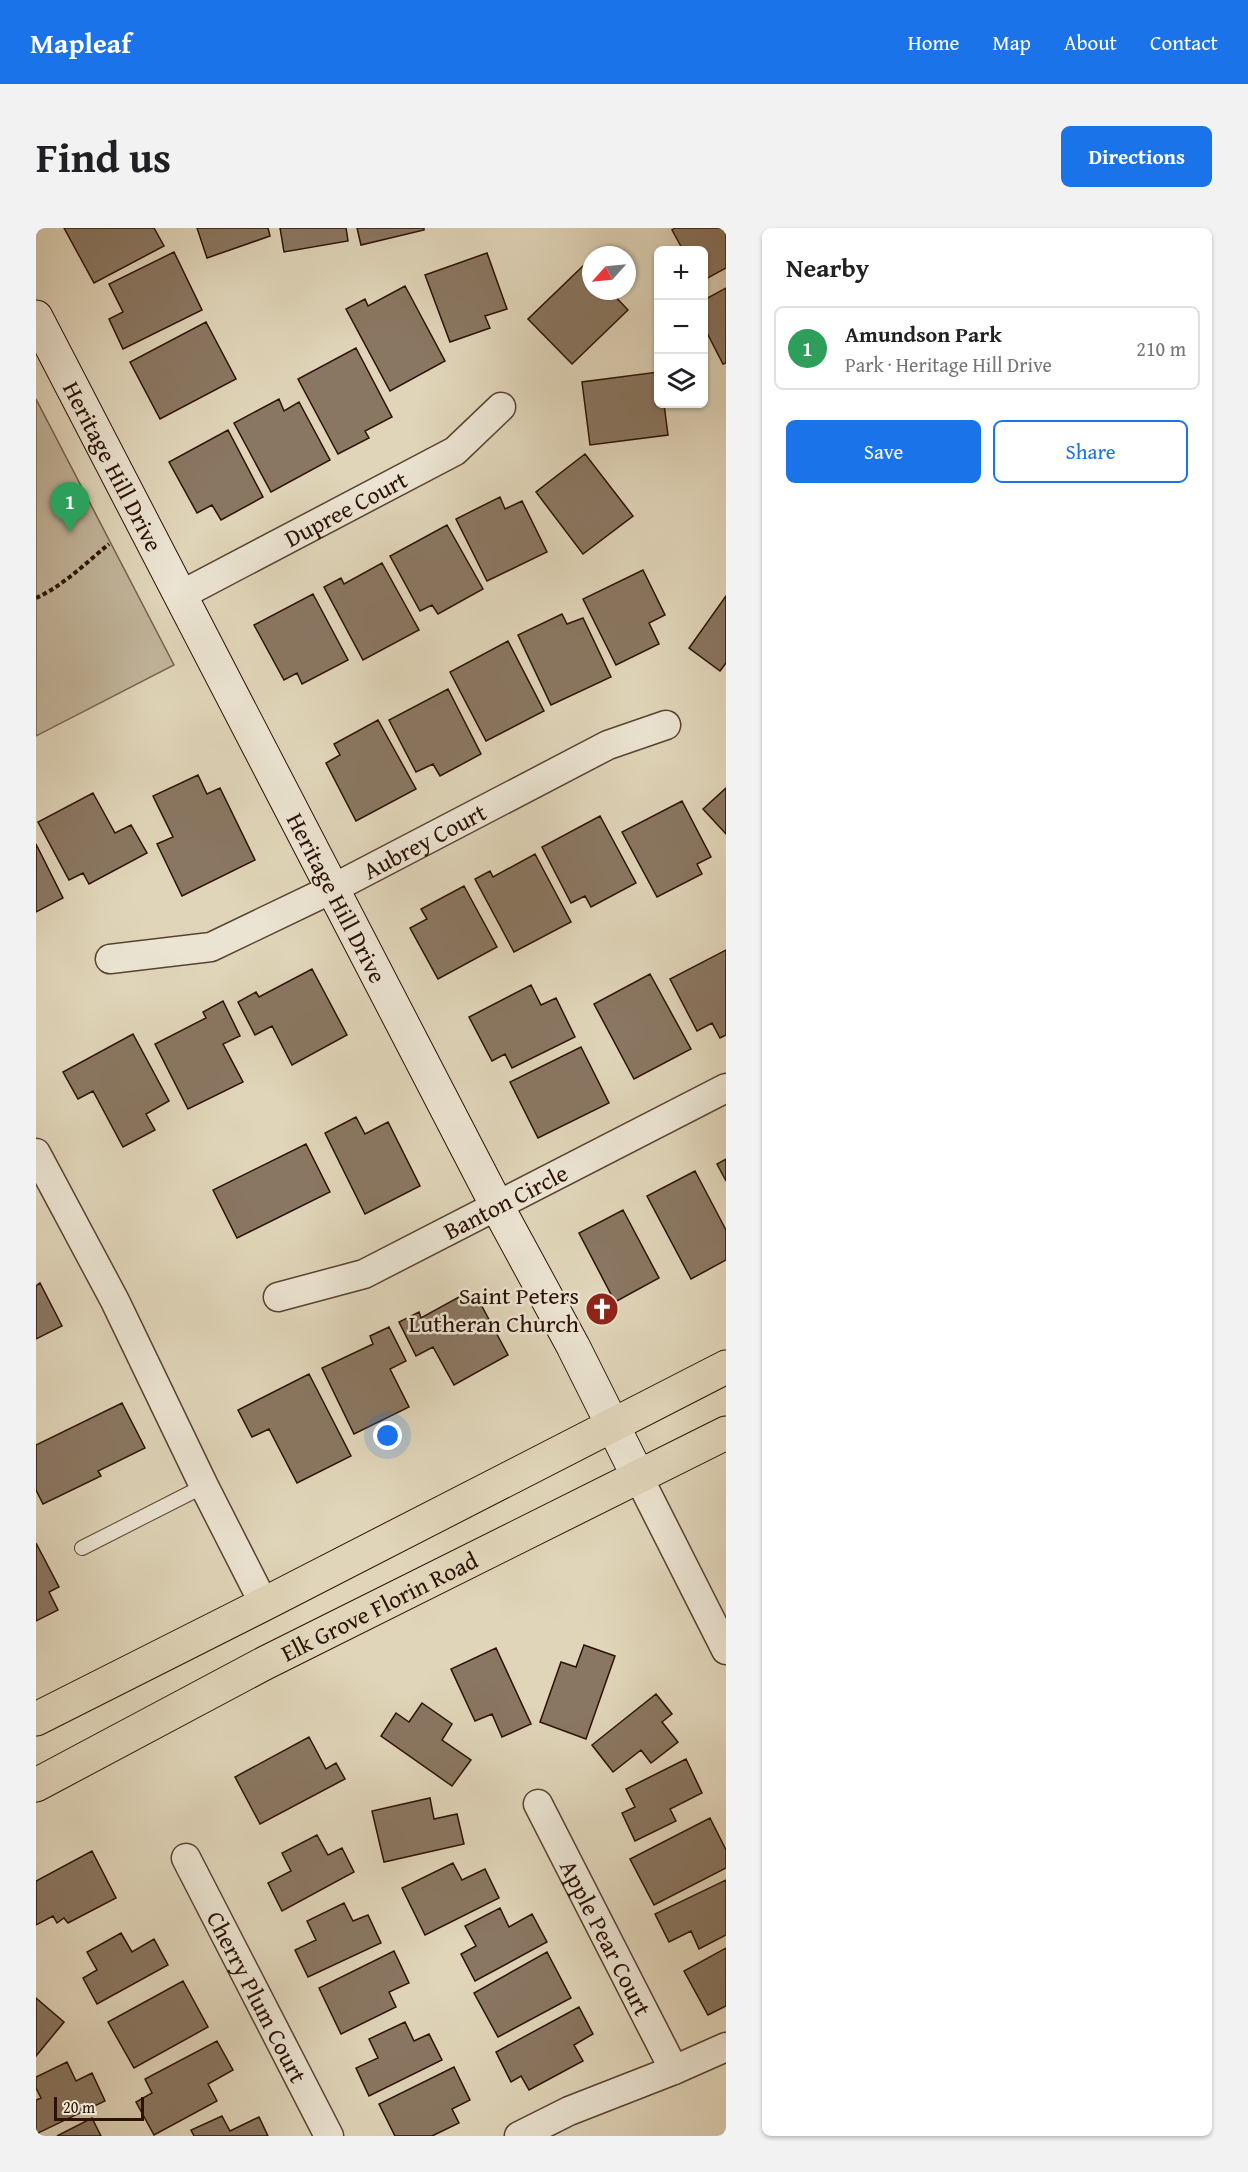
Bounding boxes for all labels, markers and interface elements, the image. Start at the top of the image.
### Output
text: Mapleaf [30,22,131,63]
text: Home [908,27,959,58]
text: Map [992,27,1031,58]
text: About [1064,27,1117,58]
text: Contact [1150,27,1218,58]
text: Find us [36,126,171,187]
button: Directions [1061,126,1212,187]
north arrow [582,246,636,300]
map controls [654,246,708,408]
button: + [654,246,708,300]
text: Nearby [786,248,869,287]
button: − [654,300,708,354]
text: Amundson Park [845,318,1002,350]
text: 1 [802,334,813,363]
text: 210 m [1136,334,1186,363]
text: Park · Heritage Hill Drive [845,350,1052,379]
button: layers [654,354,708,408]
street label: Heritage Hill Drive [55,375,172,557]
button: Save [786,420,981,483]
button: Share [993,420,1188,483]
street label: Dupree Court [278,461,414,555]
pin: 1 [51,482,90,532]
street label: Aubrey Court [357,794,493,888]
street label: Heritage Hill Drive [278,806,396,989]
street label: Banton Circle [437,1155,574,1248]
place label: Saint Peters Lutheran Church [409,1278,580,1341]
church icon: Saint Peters Lutheran Church [584,1291,620,1327]
your location [373,1421,402,1450]
street label: Elk Grove Florin Road [275,1542,484,1670]
street label: Apple Pear Court [552,1853,661,2022]
street label: Cherry Plum Court [199,1905,316,2089]
scale bar [54,2094,144,2122]
text: 20 m [63,2095,95,2119]

